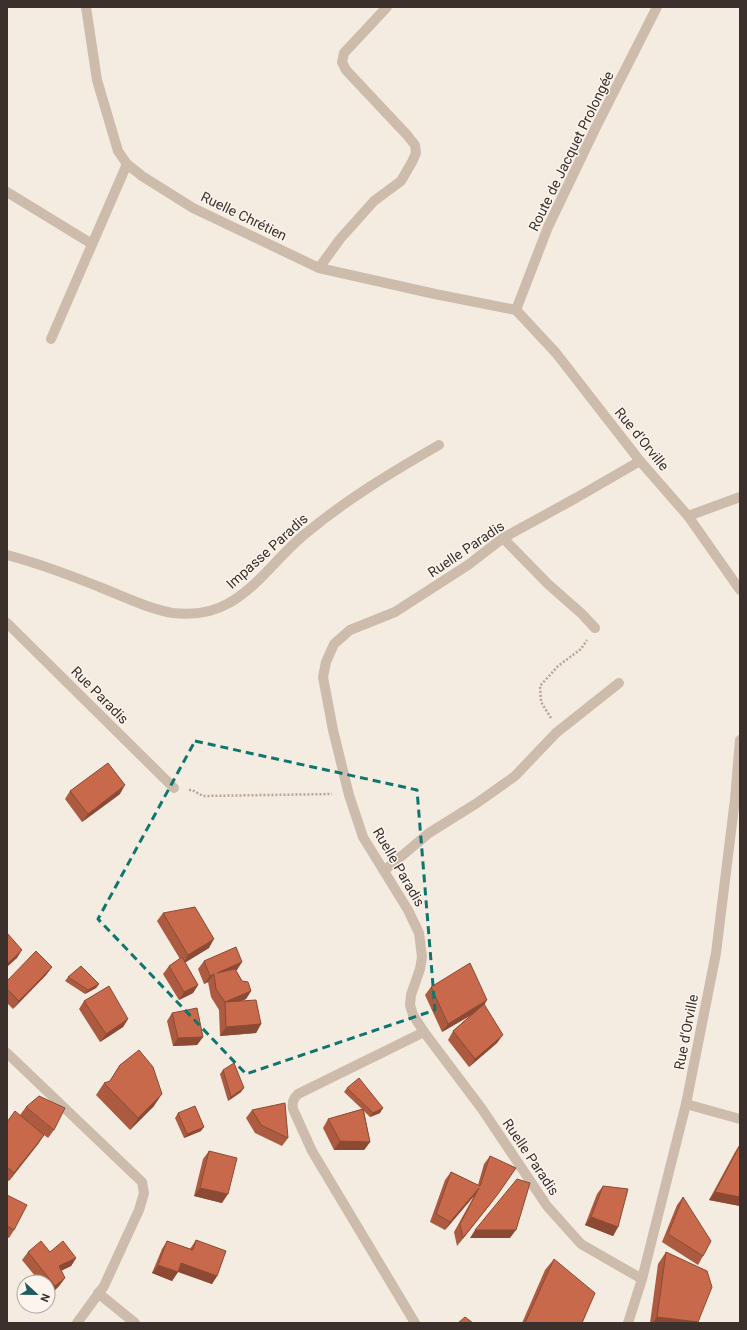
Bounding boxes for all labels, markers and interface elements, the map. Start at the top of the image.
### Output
street label: Route de Jacquet Prolongée [525,69,617,233]
street label: Ruelle Chrétien [198,188,290,244]
street label: Rue d'Orville [612,404,672,474]
street label: Impasse Paradis [223,510,311,592]
street label: Ruelle Paradis [425,518,507,580]
street label: Rue Paradis [68,663,132,727]
street label: Ruelle Paradis [370,825,428,909]
street label: Rue d'Orville [671,993,701,1071]
street label: Ruelle Paradis [500,1116,562,1198]
north arrow [16,1274,56,1314]
text: N [37,1292,52,1304]

